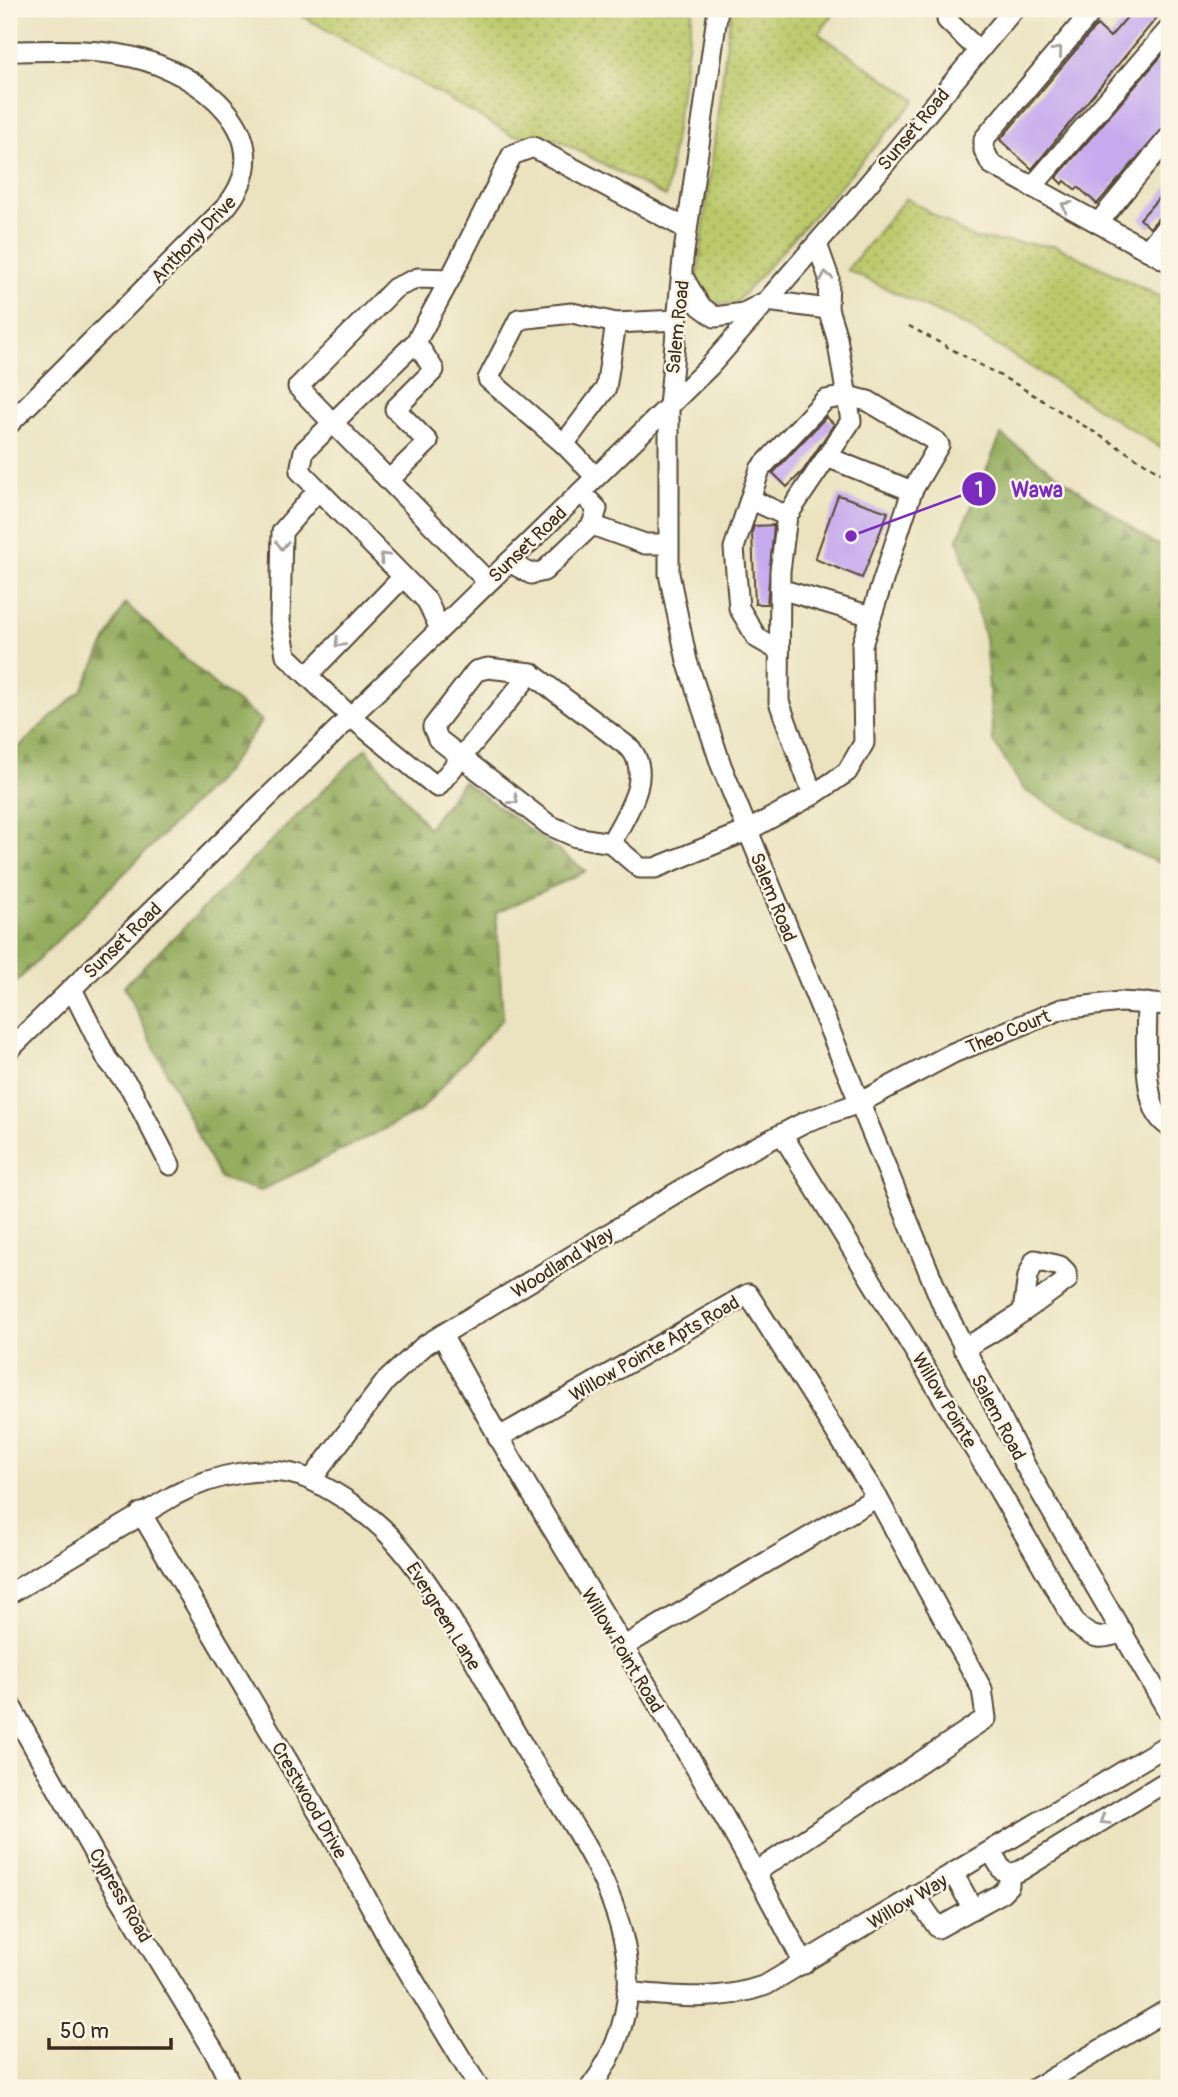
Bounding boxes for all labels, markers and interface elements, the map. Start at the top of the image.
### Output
one-way arrow [1050,47,1062,60]
street label: Sunset Road [872,84,955,176]
street label: Anthony Drive [146,190,242,289]
one-way arrow [1061,200,1074,214]
one-way arrow [820,270,835,282]
street label: Salem Road [661,279,695,375]
callout: Wawa [962,468,1077,510]
text: 1 [975,477,983,504]
text: Wawa [1011,477,1063,504]
street label: Sunset Road [483,501,572,588]
one-way arrow [274,540,290,551]
one-way arrow [380,552,393,565]
one-way arrow [334,635,347,648]
one-way arrow [507,792,519,805]
street label: Salem Road [744,849,802,945]
street label: Sunset Road [78,897,167,984]
street label: Theo Court [963,1004,1054,1060]
street label: Woodland Way [507,1222,618,1304]
street label: Willow Pointe Apts Road [565,1290,744,1407]
street label: Willow Pointe [906,1348,982,1453]
street label: Salem Road [965,1370,1031,1465]
street label: Evergreen Lane [400,1558,486,1676]
street label: Willow Point Road [575,1584,669,1717]
street label: Crestwood Drive [266,1738,353,1864]
one-way arrow [1098,1811,1111,1824]
street label: Cypress Road [83,1844,157,1947]
street label: Willow Way [863,1869,952,1935]
scale bar [49,2006,172,2050]
text: 50 m [60,2018,109,2045]

